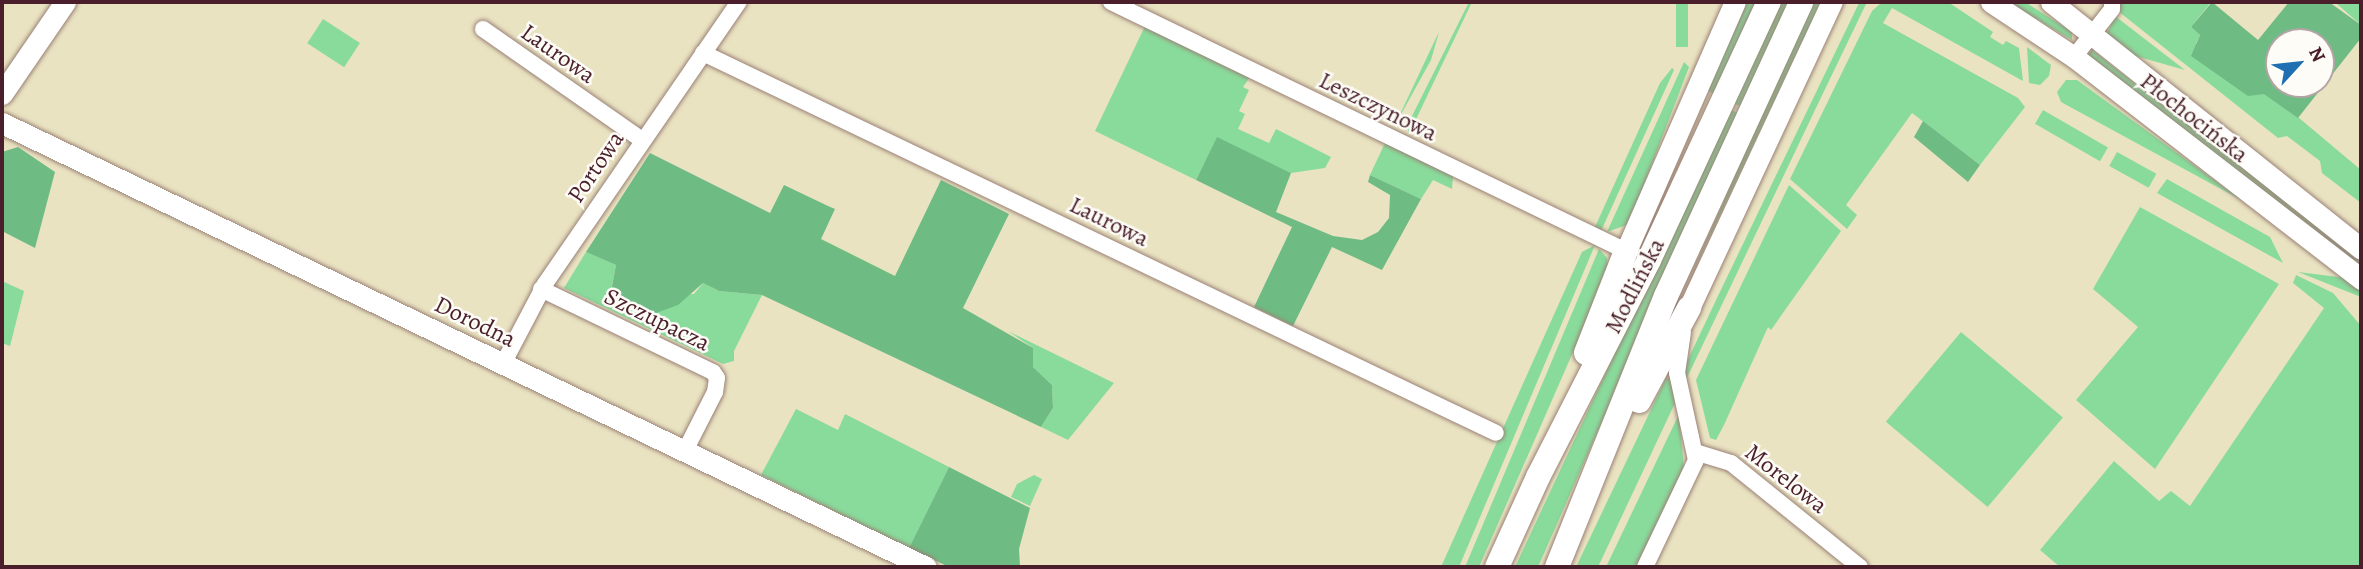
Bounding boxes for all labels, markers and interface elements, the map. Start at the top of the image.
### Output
street label: Laurowa [515,18,601,90]
north arrow [2265,28,2335,98]
text: N [2302,42,2332,66]
street label: Leszczynowa [1314,66,1442,148]
street label: Płochocińska [2134,67,2254,169]
street label: Portowa [562,126,630,208]
street label: Laurowa [1065,191,1153,253]
street label: Modlińska [1599,234,1671,338]
street label: Szczupacza [599,282,715,358]
street label: Dorodna [430,290,520,354]
street label: Morelowa [1739,438,1833,520]

